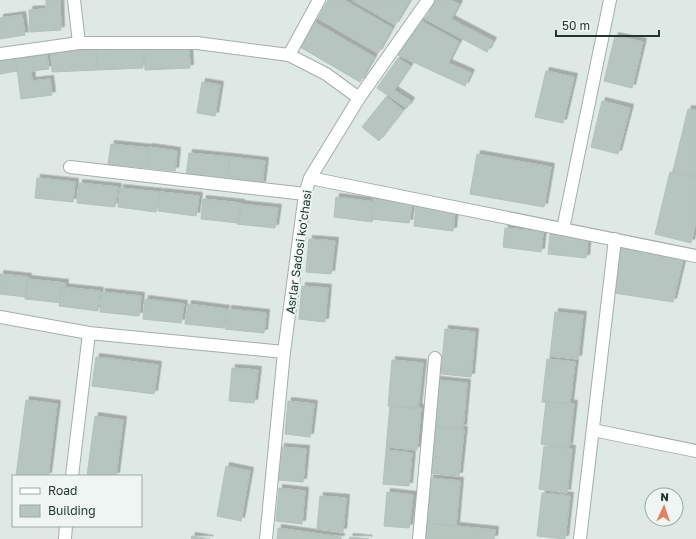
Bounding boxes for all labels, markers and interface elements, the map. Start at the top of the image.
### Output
scale bar [556,12,659,38]
text: 50 m [562,18,590,33]
street label: Asrlar Sadosi ko'chasi [282,189,315,315]
legend [12,475,142,527]
text: Road [48,483,77,498]
north arrow [644,487,684,527]
text: N [660,490,669,503]
text: Building [48,503,96,518]

